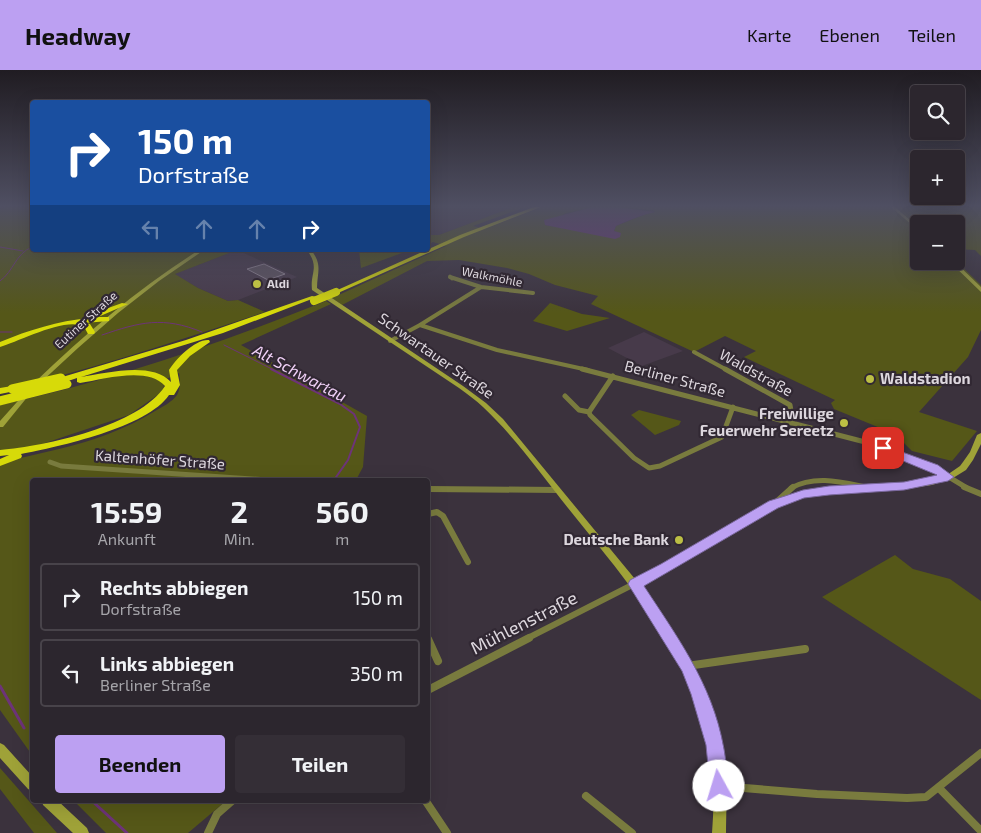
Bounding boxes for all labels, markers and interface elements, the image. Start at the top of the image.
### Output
text: Headway [25,21,131,50]
text: Karte [747,24,791,46]
text: Ebenen [819,24,880,46]
text: Teilen [908,24,956,46]
map controls [910,85,965,270]
button: search [910,85,965,140]
text: 150 m [138,119,233,161]
icon: right [55,120,120,185]
button: + [910,150,965,205]
text: Dorfstraße [138,161,249,187]
icon: left [137,215,165,243]
icon: ahead [190,215,218,243]
icon: ahead [243,215,271,243]
icon: right [296,215,324,243]
button: − [910,215,965,270]
street label: Walkmöhle [461,263,524,289]
place label: Aldi [267,276,289,290]
marker: Aldi [251,278,263,290]
street label: Eutiner Straße [51,288,119,351]
street label: Schwartauer Straße [375,308,498,402]
water label: Alt Schwartau [249,339,350,405]
street label: Waldstraße [717,345,796,400]
street label: Berliner Straße [623,356,728,400]
place label: Waldstadion [880,369,971,387]
marker: Waldstadion [864,373,876,385]
place label: Freiwillige Feuerwehr Sereetz [700,404,834,439]
marker: Freiwillige Feuerwehr Sereetz [838,417,850,429]
pin [862,427,904,469]
icon: arrive [869,434,897,462]
street label: Kaltenhöfer Straße [94,445,226,473]
text: 15:59 [91,493,163,529]
text: 2 [230,493,248,529]
text: 560 [316,493,369,529]
text: Ankunft [98,529,156,548]
text: Min. [224,529,255,548]
text: m [335,529,349,548]
place label: Deutsche Bank [563,530,670,548]
marker: Deutsche Bank [673,534,685,546]
text: Rechts abbiegen [100,576,248,599]
icon: right [57,583,85,611]
text: 150 m [353,586,403,609]
street label: Mühlenstraße [466,586,581,658]
text: Dorfstraße [100,599,181,618]
text: Links abbiegen [100,652,234,675]
icon: left [57,659,85,687]
text: 350 m [350,662,403,685]
text: Berliner Straße [100,675,211,694]
button: Beenden [55,735,225,793]
button: Teilen [235,735,405,793]
position arrow [692,759,744,811]

